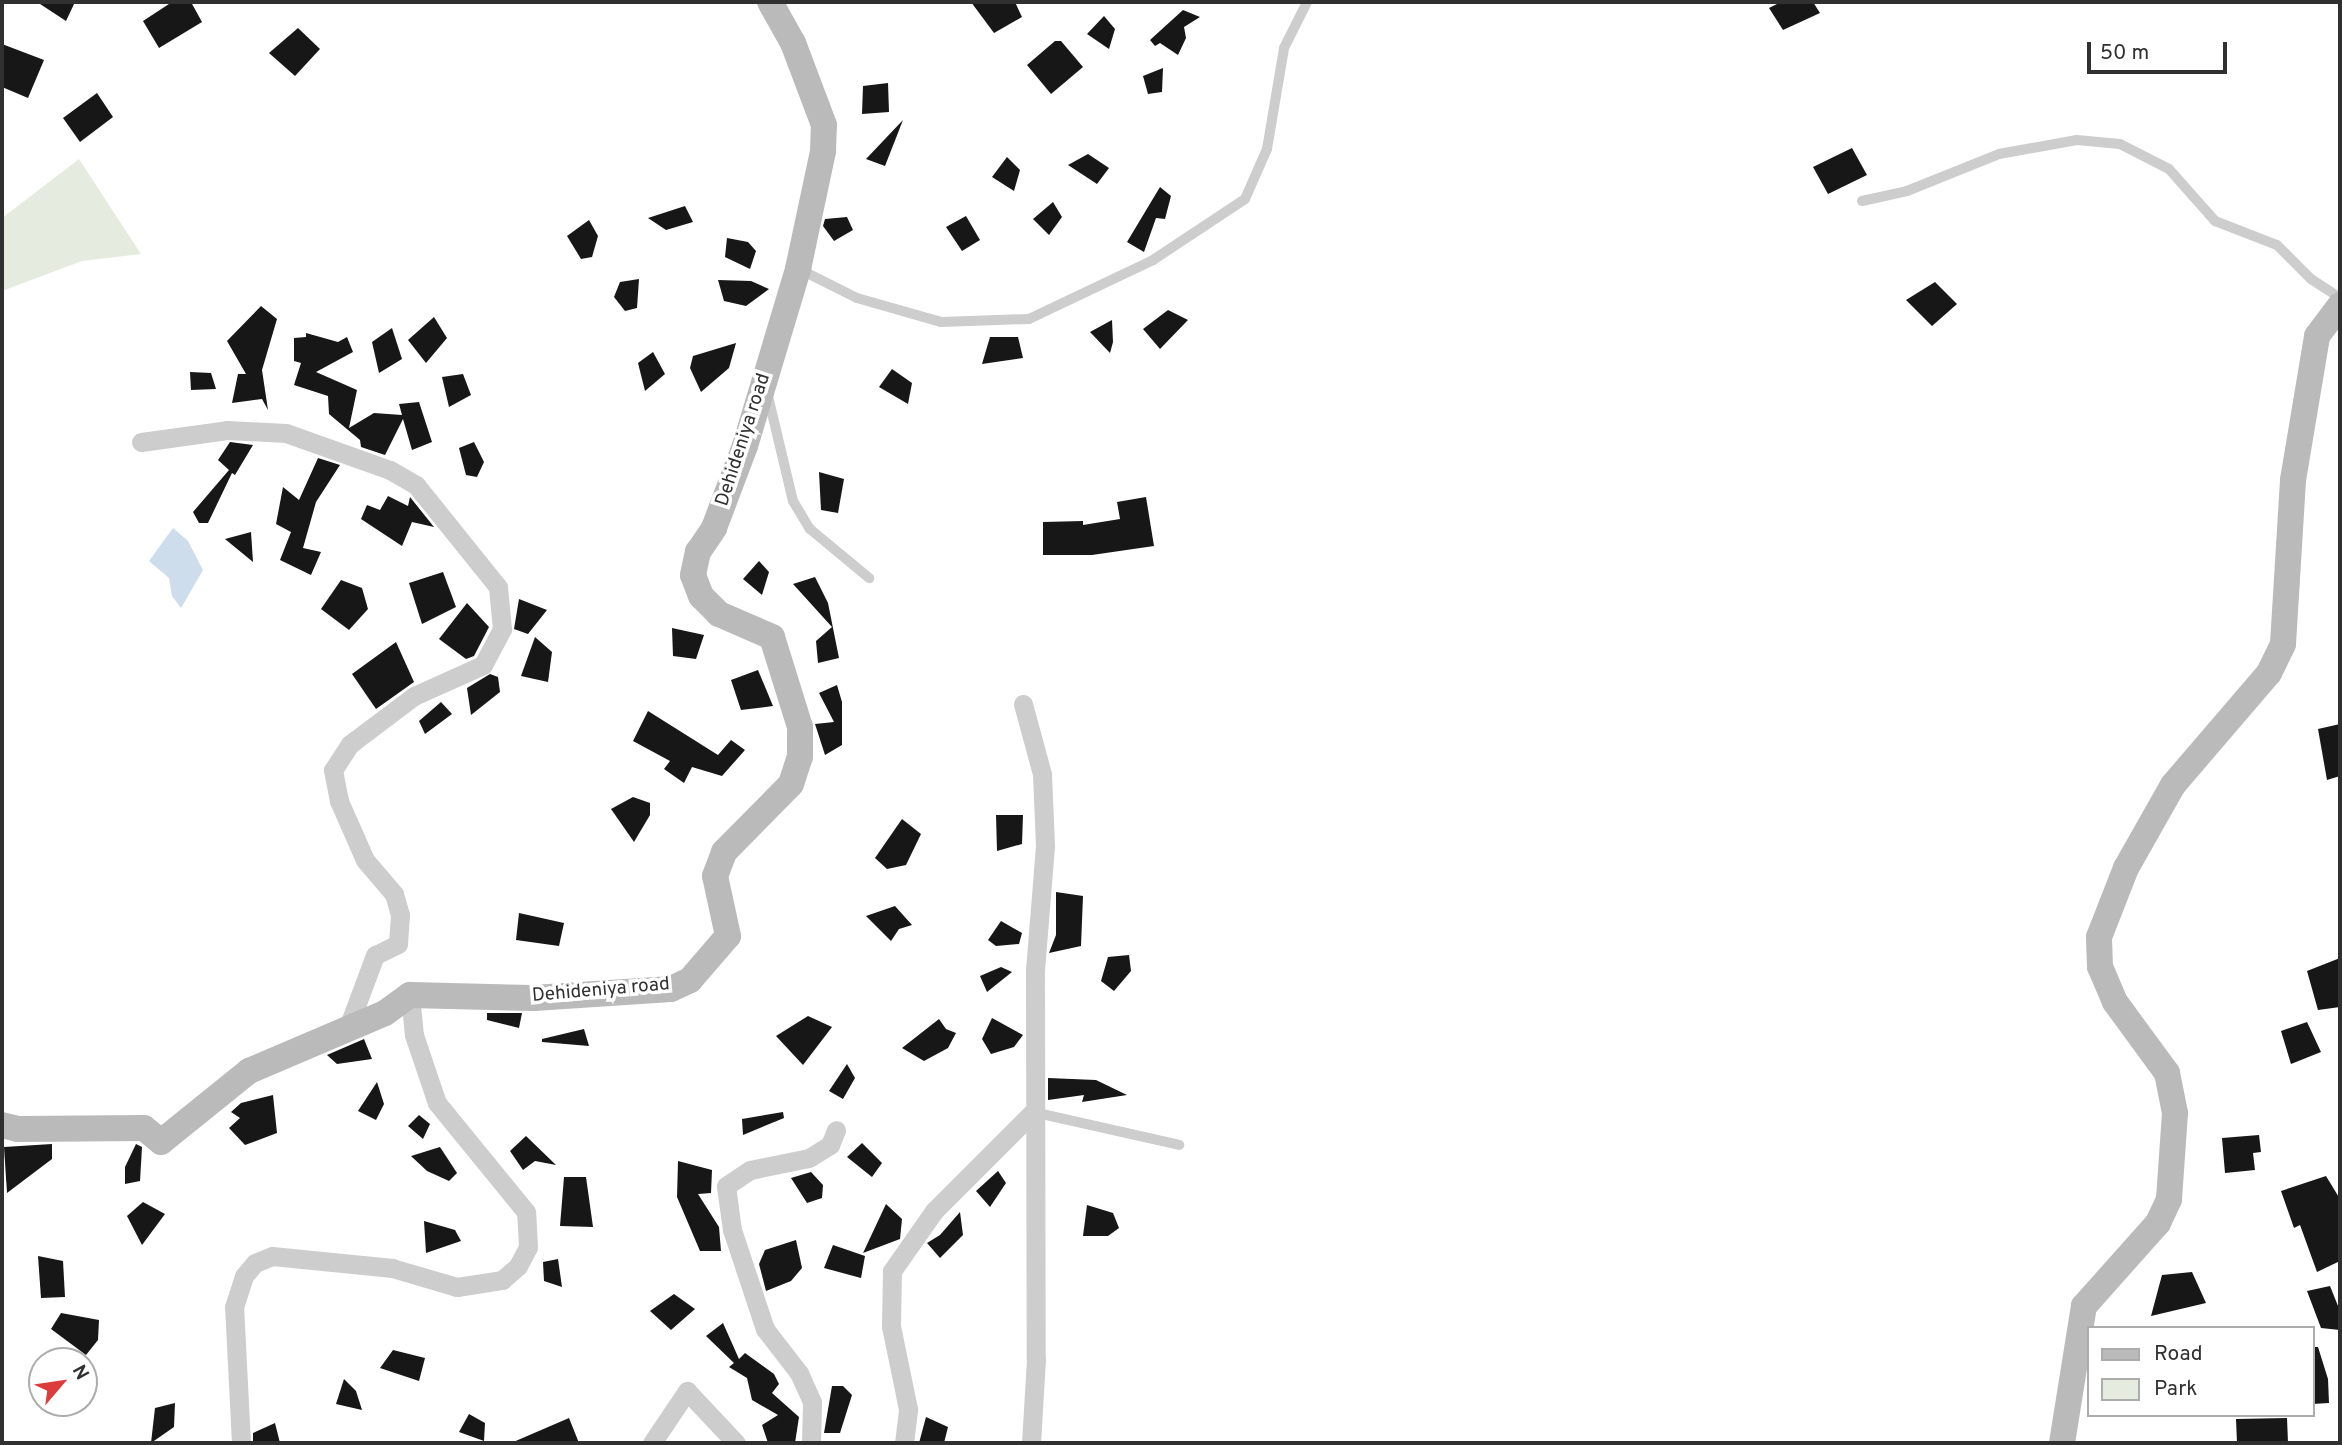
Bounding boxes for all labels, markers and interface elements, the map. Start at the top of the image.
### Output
scale bar [2090,28,2230,72]
text: 50 m [2100,40,2149,67]
street label: Dehideniya road [712,371,776,509]
street label: Dehideniya road [531,974,671,1008]
legend [2086,1326,2314,1417]
text: Road [2154,1341,2203,1368]
north arrow [28,1347,98,1417]
text: N [66,1361,93,1385]
text: Park [2154,1376,2197,1403]

